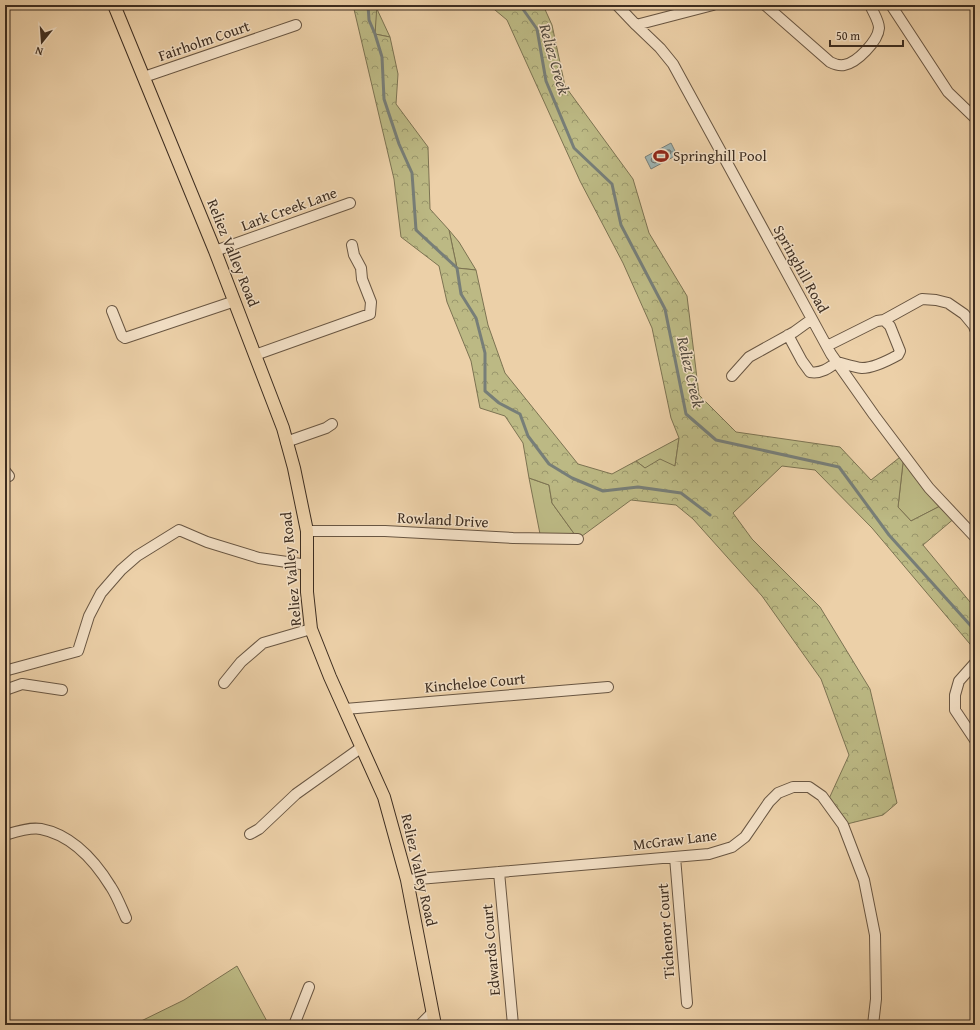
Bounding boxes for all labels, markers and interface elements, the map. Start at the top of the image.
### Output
street label: Fairholm Court [155,15,253,66]
water label: Reliez Creek [533,20,577,98]
north arrow [22,22,62,62]
scale bar [830,22,903,48]
text: 50 m [836,27,860,44]
text: N [33,43,45,60]
place label: Springhill Pool [673,145,767,166]
sports icon: Springhill Pool [652,147,670,165]
street label: Lark Creek Lane [238,181,340,236]
street label: Reliez Valley Road [202,196,265,310]
street label: Springhill Road [769,221,834,316]
water label: Reliez Creek [671,333,711,411]
street label: Rowland Drive [397,507,489,532]
street label: Reliez Valley Road [275,511,306,627]
street label: Kincheloe Court [424,668,527,697]
street label: Reliez Valley Road [396,812,443,928]
street label: McGraw Lane [632,824,718,855]
street label: Tichenor Court [652,882,679,979]
street label: Edwards Court [476,903,505,997]

